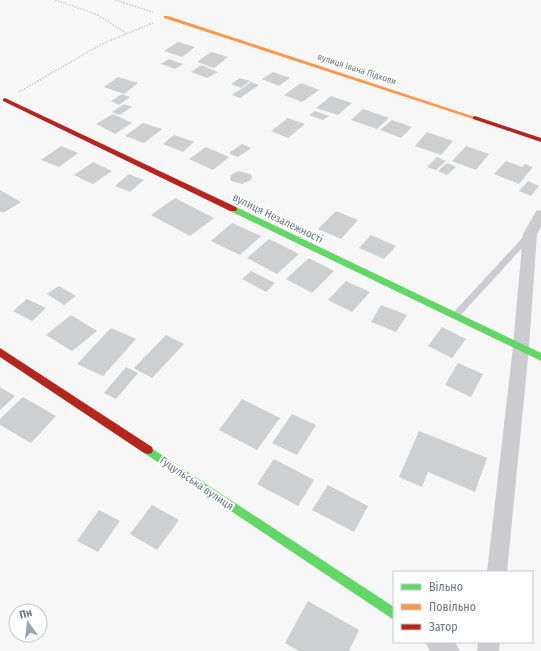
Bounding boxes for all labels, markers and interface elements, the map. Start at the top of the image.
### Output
street label: вулиця Івана Підкови [316,52,398,86]
street label: вулиця Незалежності [230,191,325,246]
street label: Гуцульська вулиця [157,454,236,513]
legend [393,571,533,643]
text: Вільно [429,580,463,594]
text: Повільно [429,600,476,614]
north arrow [8,603,48,643]
text: Пн [18,606,33,622]
text: Затор [429,620,458,634]

